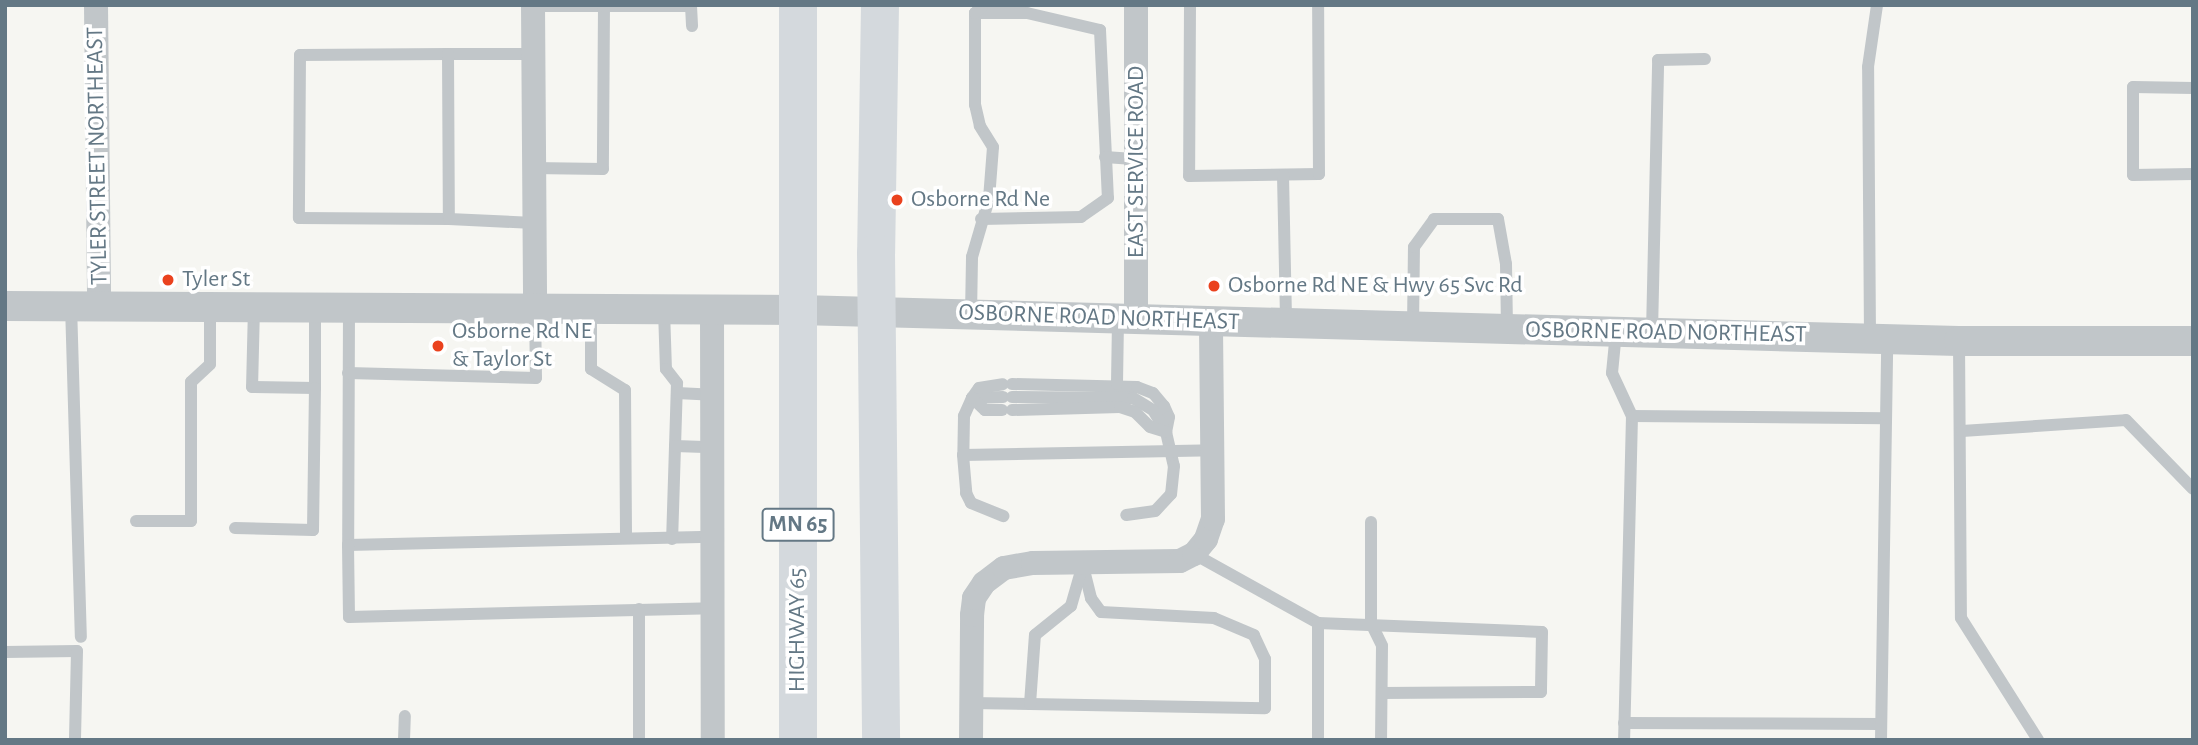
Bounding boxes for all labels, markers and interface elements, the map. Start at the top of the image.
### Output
street label: TYLER STREET NORTHEAST [81,27,115,285]
street label: EAST SERVICE ROAD [1123,66,1151,258]
place label: Osborne Rd Ne [911,186,1050,214]
marker: Osborne Rd Ne [889,192,905,208]
place label: Tyler St [182,266,250,294]
marker: Tyler St [160,272,176,288]
place label: Osborne Rd NE & Hwy 65 Svc Rd [1228,272,1523,300]
marker: Osborne Rd NE & Hwy 65 Svc Rd [1206,278,1222,294]
street label: OSBORNE ROAD NORTHEAST [958,299,1240,337]
street label: OSBORNE ROAD NORTHEAST [1525,316,1807,350]
place label: Osborne Rd NE & Taylor St [452,318,592,374]
marker: Osborne Rd NE & Taylor St [430,338,446,354]
road number: MN 65 [761,505,835,544]
street label: HIGHWAY 65 [784,568,812,692]

